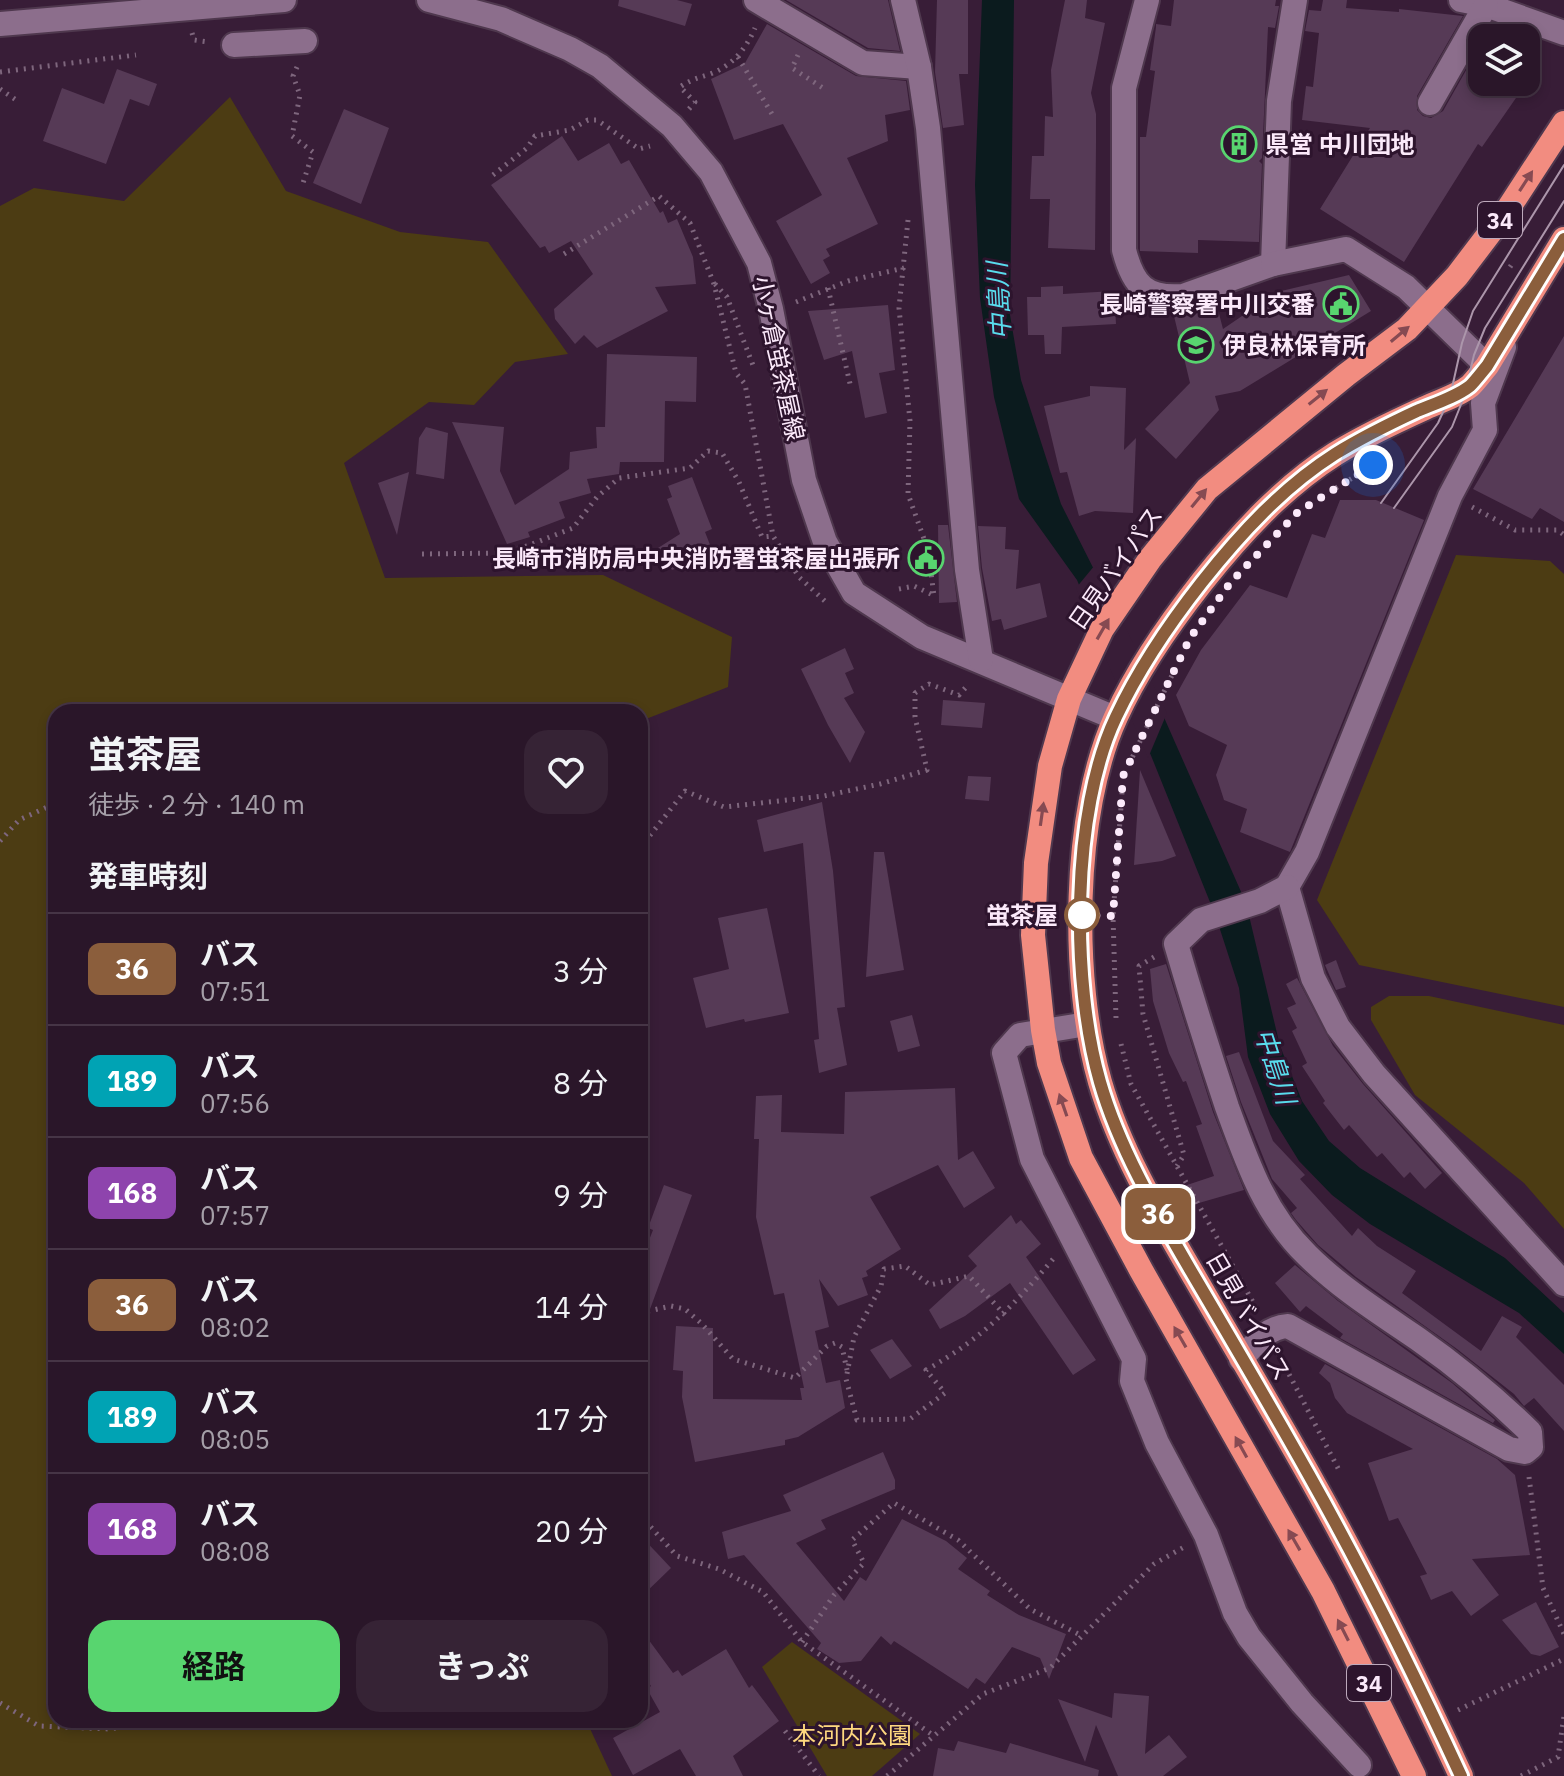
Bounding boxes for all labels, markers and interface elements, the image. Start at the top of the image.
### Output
map controls [1468,24,1540,96]
button: layers [1468,24,1540,96]
building icon: 県営 中川団地 [1220,125,1258,163]
place label: 県営 中川団地 [1265,128,1415,160]
one-way arrow [1518,171,1533,192]
road number: 34 [1478,202,1522,238]
water label: 中島川 [979,258,1017,341]
street label: 小ヶ倉蛍茶屋線 [746,273,812,443]
public building icon: 長崎警察署中川交番 [1322,285,1360,323]
place label: 長崎警察署中川交番 [1099,288,1315,320]
school or university icon: 伊良林保育所 [1177,326,1215,364]
one-way arrow [1390,326,1410,343]
place label: 伊良林保育所 [1222,329,1366,361]
one-way arrow [1308,390,1328,406]
your location [1353,445,1393,485]
one-way arrow [1190,489,1207,509]
street label: 日見バイパス [1061,500,1169,636]
public building icon: 長崎市消防局中央消防署蛍茶屋出張所 [907,539,945,577]
place label: 長崎市消防局中央消防署蛍茶屋出張所 [492,542,900,574]
one-way arrow [1096,618,1110,640]
text: 蛍茶屋 [88,729,202,778]
button: heart [524,730,608,814]
text: 徒歩 · 2 分 · 140 m [88,787,305,821]
one-way arrow [1036,801,1049,826]
text: 発車時刻 [88,856,208,895]
marker: 蛍茶屋 [1065,898,1099,932]
place label: 蛍茶屋 [986,899,1058,931]
text: バス [200,934,260,973]
text: 36 [115,950,149,987]
text: 3 分 [553,951,608,990]
text: 07:51 [200,974,270,1008]
water label: 中島川 [1248,1024,1305,1111]
text: バス [200,1046,260,1085]
text: 189 [107,1062,157,1099]
text: 8 分 [553,1063,608,1102]
text: 07:56 [200,1086,270,1120]
one-way arrow [1057,1093,1069,1117]
text: バス [200,1158,260,1197]
text: 168 [107,1174,157,1211]
text: 9 分 [553,1175,608,1214]
line badge: 36 [1122,1188,1194,1240]
text: 36 [1141,1195,1175,1232]
text: 07:57 [200,1198,270,1232]
street label: 日見バイパス [1199,1246,1299,1386]
text: バス [200,1270,260,1309]
text: 36 [115,1286,149,1323]
text: 14 分 [535,1287,608,1326]
text: 08:02 [200,1310,270,1344]
one-way arrow [1173,1326,1187,1348]
text: バス [200,1382,260,1421]
text: 189 [107,1398,157,1435]
text: 17 分 [535,1399,608,1438]
text: 08:05 [200,1422,270,1456]
one-way arrow [1235,1435,1248,1458]
text: バス [200,1494,260,1533]
text: 168 [107,1510,157,1547]
text: 20 分 [535,1511,608,1550]
one-way arrow [1287,1529,1301,1551]
text: 08:08 [200,1534,270,1568]
one-way arrow [1336,1619,1349,1642]
button: 経路 [88,1620,340,1712]
button: きっぷ [356,1620,608,1712]
road number: 34 [1347,1665,1391,1701]
park label: 本河内公園 [792,1719,912,1751]

